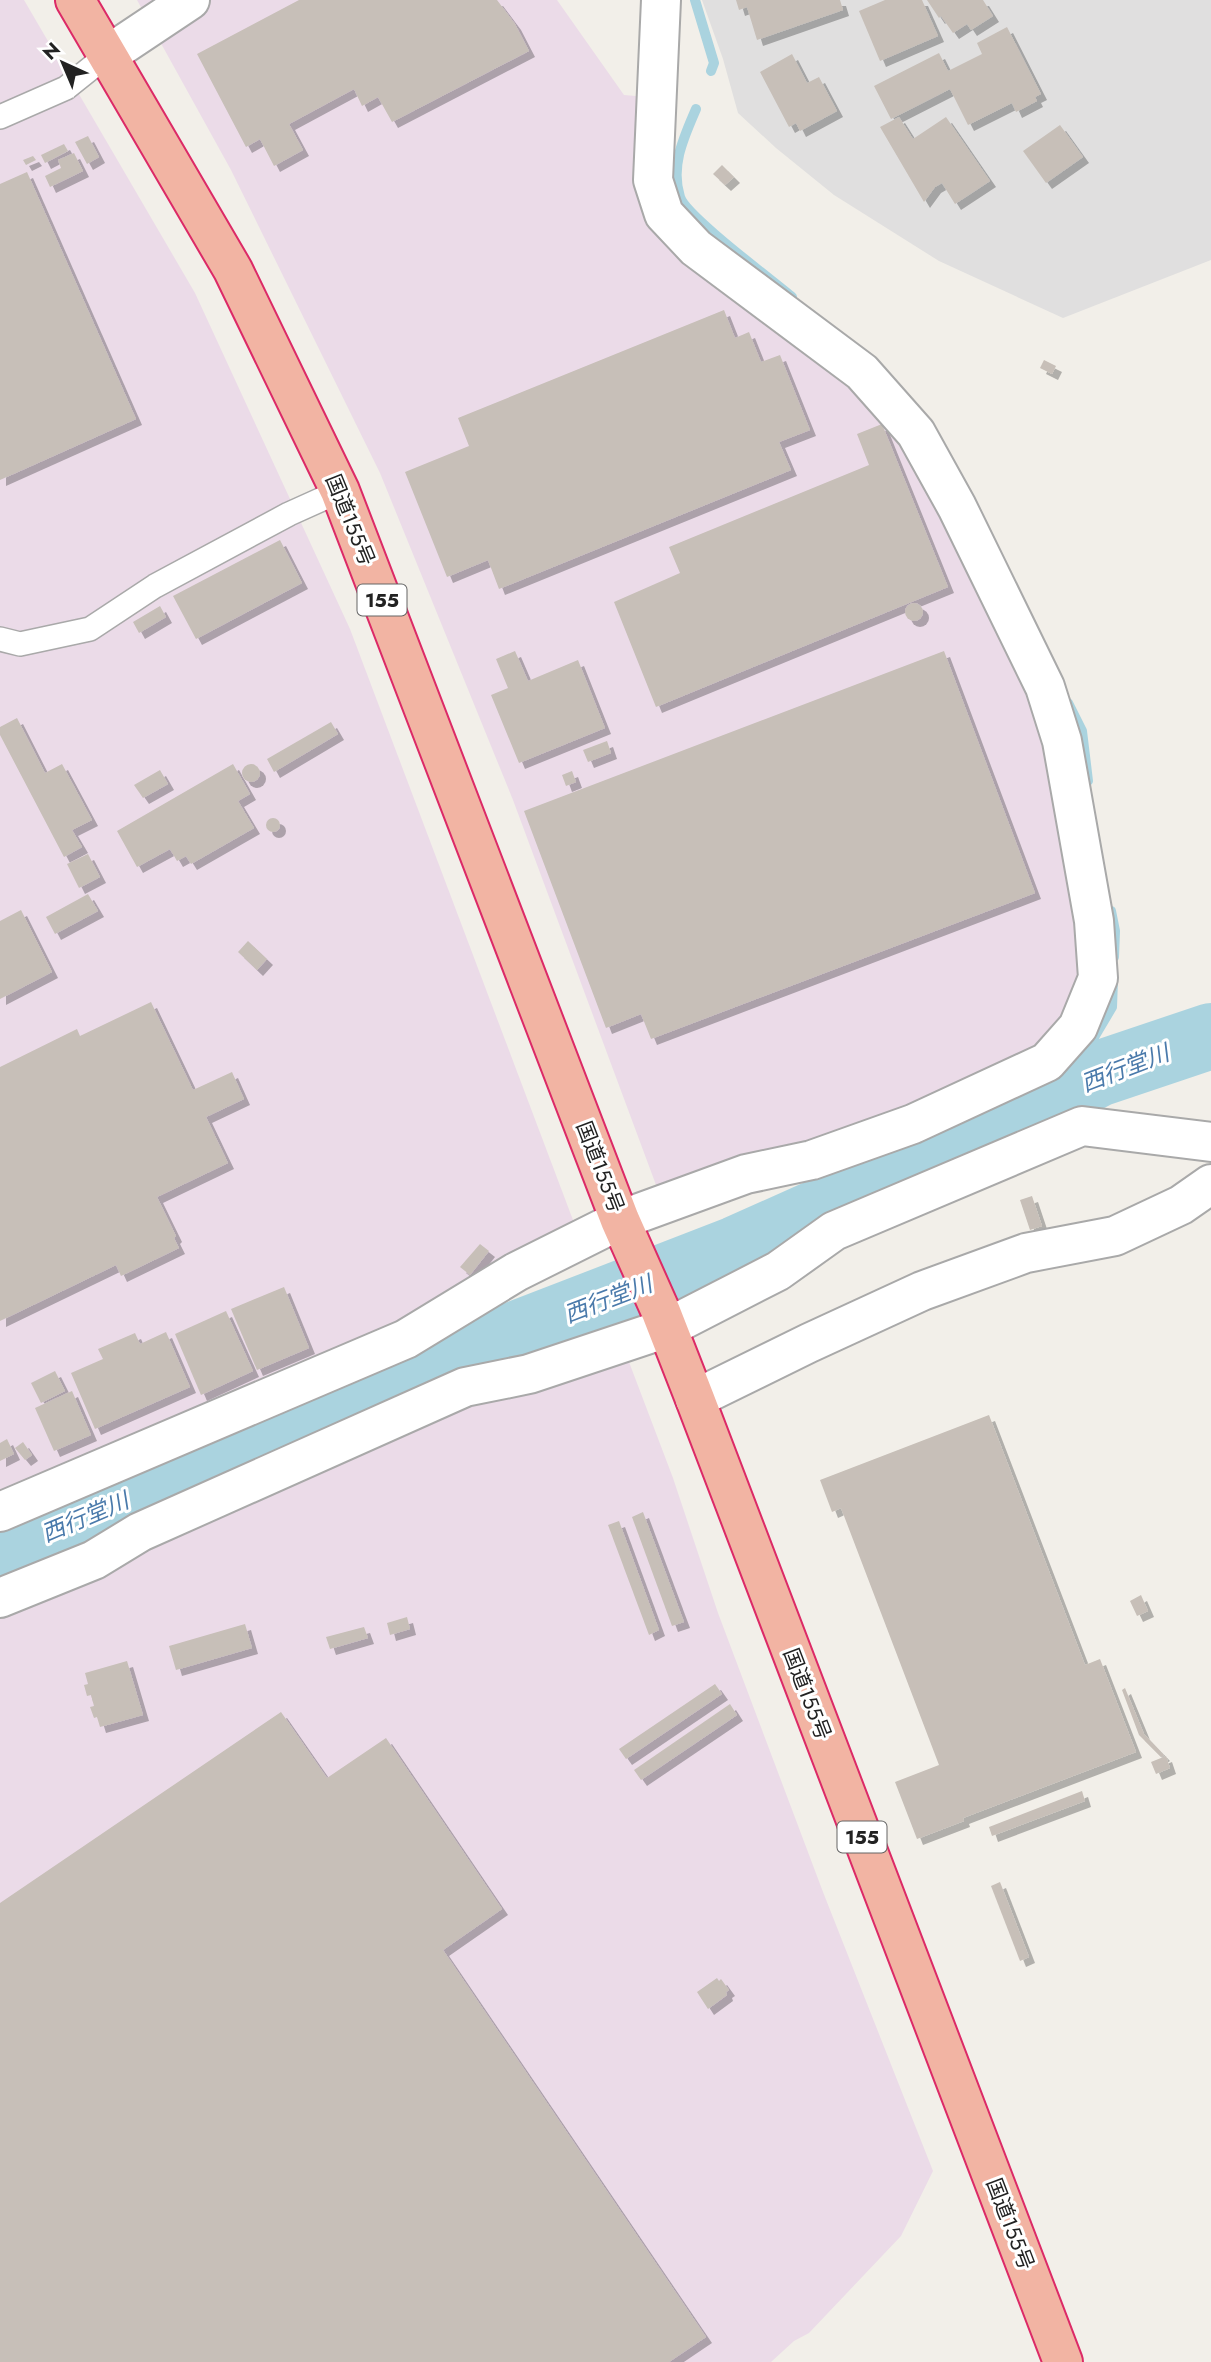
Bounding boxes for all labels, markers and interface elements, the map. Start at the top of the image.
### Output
north arrow [28,28,98,98]
text: N [37,36,66,66]
street label: 国道155号 [318,470,382,570]
road number: 155 [358,584,406,615]
water label: 西行堂川 [1076,1035,1177,1100]
street label: 国道155号 [569,1117,631,1217]
water label: 西行堂川 [559,1266,660,1331]
water label: 西行堂川 [36,1482,137,1551]
street label: 国道155号 [776,1644,838,1744]
road number: 155 [838,1822,886,1853]
street label: 国道155号 [979,2174,1041,2274]

